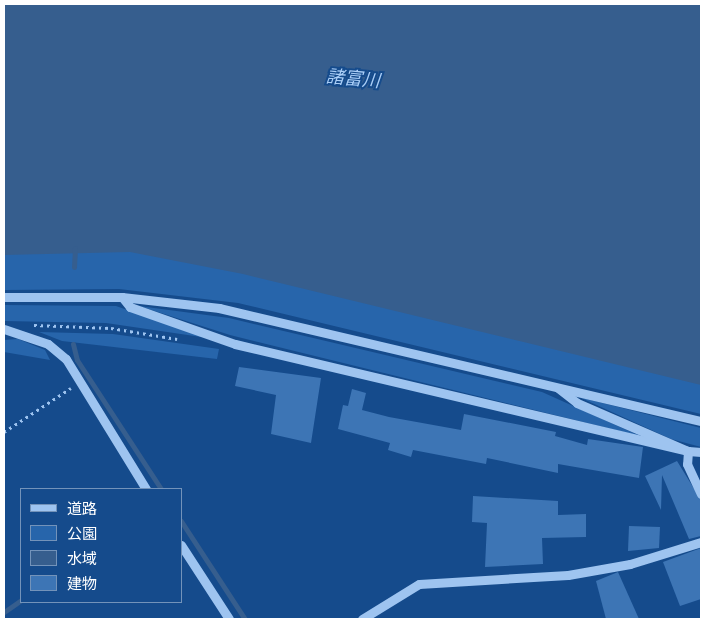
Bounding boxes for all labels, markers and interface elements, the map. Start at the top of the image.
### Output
water label: 諸富川 [325,66,381,92]
legend [20,488,182,603]
text: 道路 [67,499,97,518]
text: 公園 [67,524,97,543]
text: 水域 [67,549,97,568]
text: 建物 [67,574,97,593]

